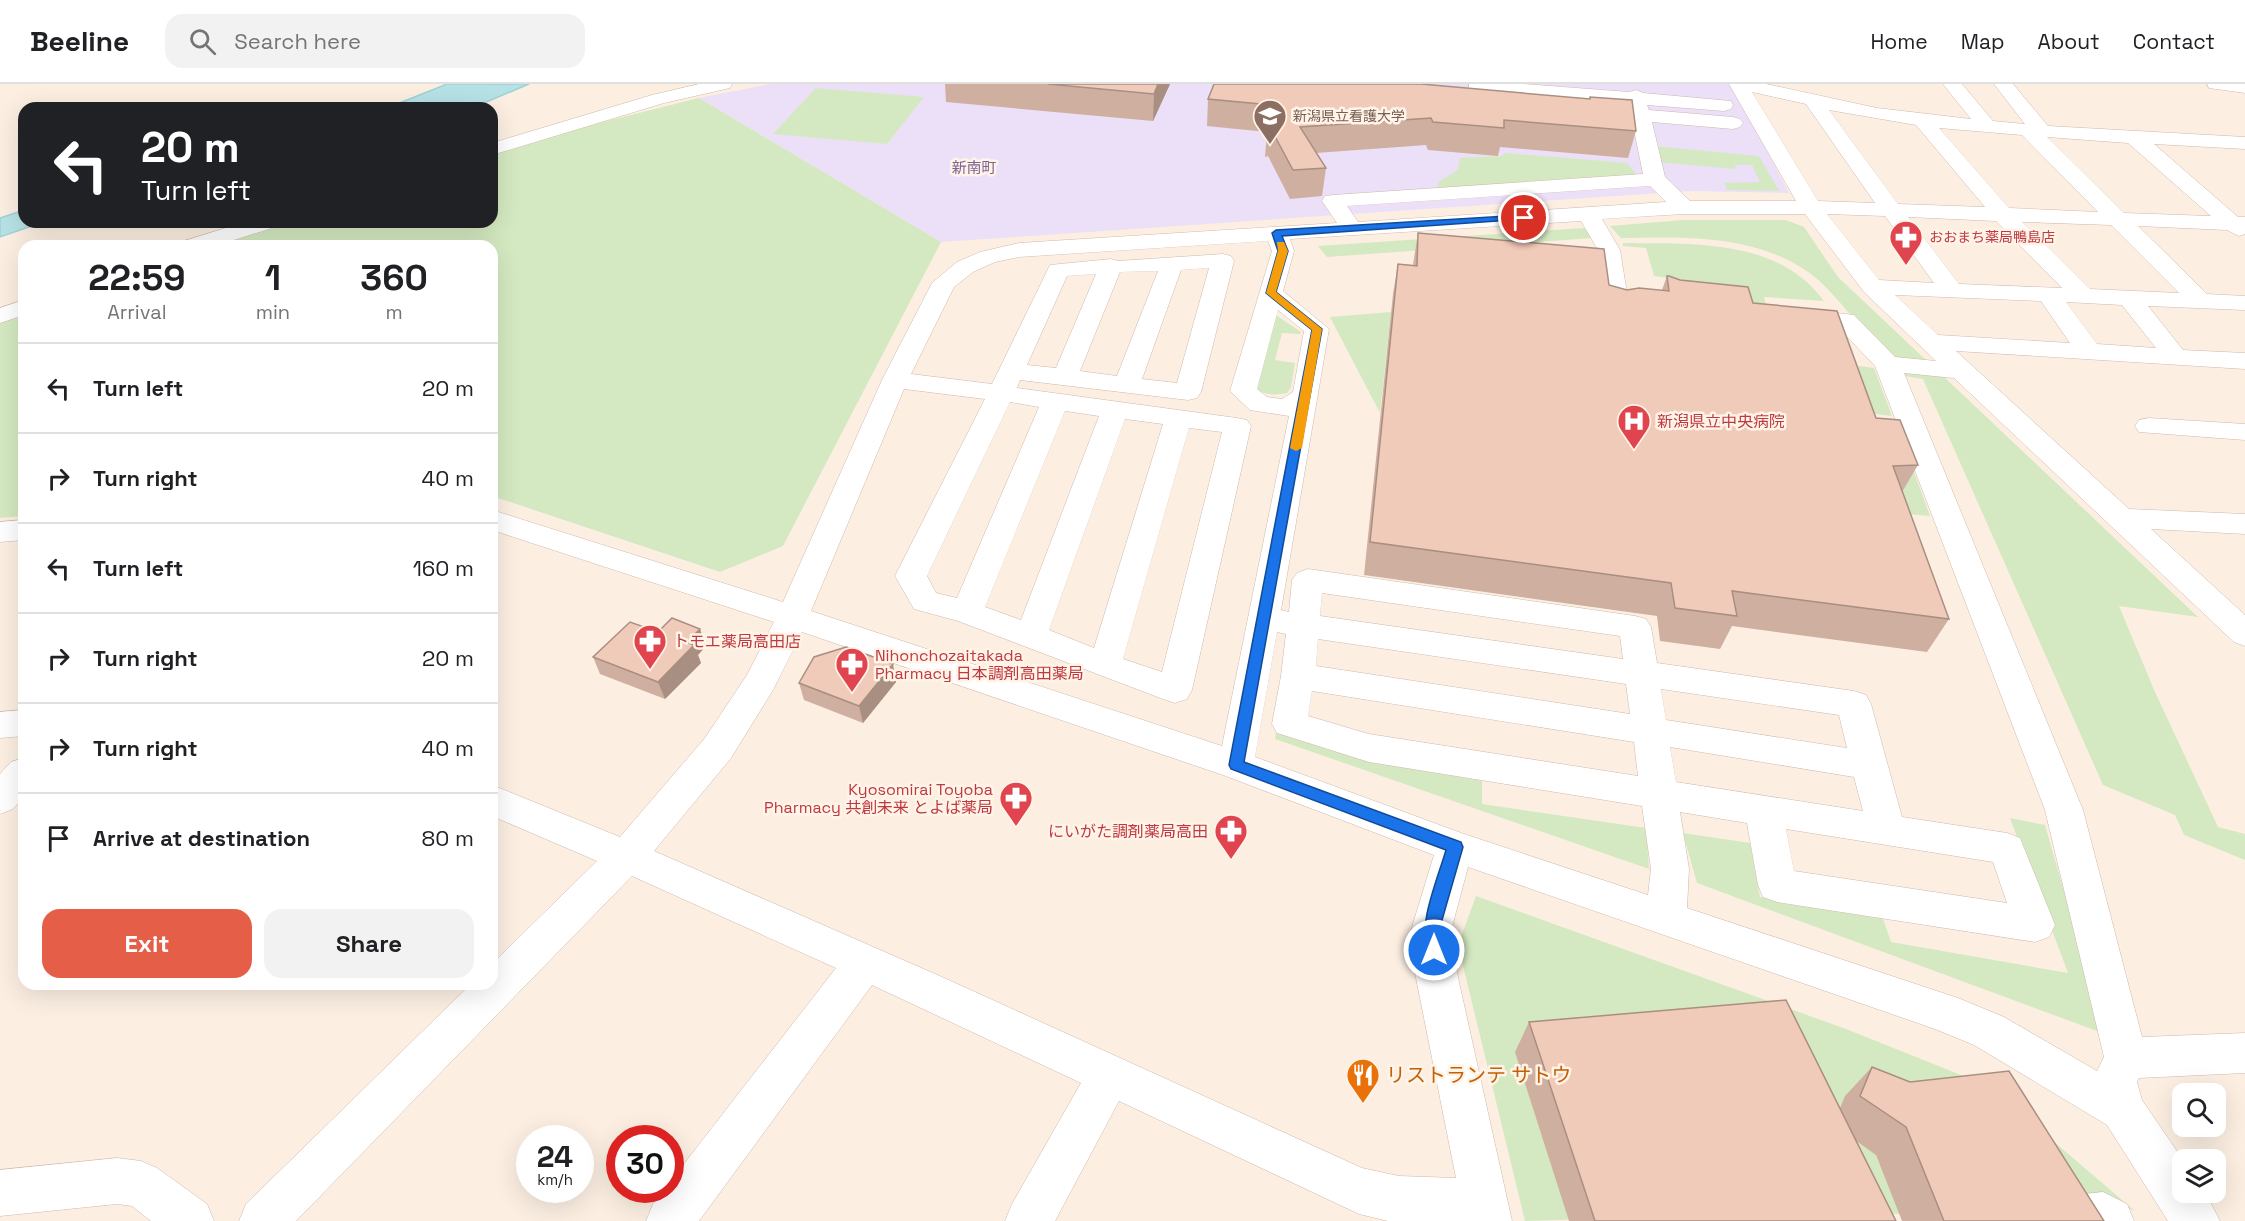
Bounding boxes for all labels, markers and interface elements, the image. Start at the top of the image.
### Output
search box [165,14,585,68]
text: Beeline [30,23,129,59]
icon: search [186,25,219,58]
text: Search here [234,27,361,55]
text: Home [1870,28,1928,55]
text: Map [1961,28,2005,55]
text: About [2038,28,2100,55]
text: Contact [2133,28,2215,55]
school or university icon: 新潟県立看護大学 [1252,98,1288,145]
place label: 新潟県立看護大学 [1293,107,1405,125]
text: 20 m [141,121,240,174]
icon: left [42,126,120,204]
district label: 新南町 [951,158,997,177]
text: Turn left [141,173,251,208]
pin [1498,192,1549,243]
icon: arrive [1507,201,1540,234]
pharmacy icon: おおまち薬局鴨島店 [1888,219,1924,266]
place label: おおまち薬局鴨島店 [1929,228,2055,246]
text: 22:59 [88,255,186,301]
text: 1 [265,255,281,301]
text: 360 [360,255,428,301]
text: Arrival [107,299,167,325]
text: min [256,299,290,325]
text: m [385,299,403,325]
icon: left [42,372,75,405]
text: Turn left [93,374,183,402]
text: 20 m [422,374,474,402]
hospital icon: 新潟県立中央病院 [1616,403,1652,450]
place label: 新潟県立中央病院 [1657,411,1785,432]
icon: right [42,462,75,495]
text: Turn right [93,464,198,492]
text: 40 m [422,464,474,492]
icon: left [42,552,75,585]
text: Turn left [93,554,183,582]
text: 160 m [413,554,474,582]
pharmacy icon: トモエ薬局高田店 [632,623,668,670]
place label: トモエ薬局高田店 [673,631,801,652]
icon: right [42,642,75,675]
text: Turn right [93,644,198,672]
text: 20 m [422,644,474,672]
place label: Nihonchozaitakada Pharmacy 日本調剤高田薬局 [875,645,1084,684]
pharmacy icon: Nihonchozaitakada Pharmacy 日本調剤高田薬局 [834,646,870,693]
icon: right [42,732,75,765]
text: Turn right [93,734,198,762]
text: 40 m [422,734,474,762]
place label: Kyosomirai Toyoba Pharmacy 共創未来 とよば薬局 [764,779,993,818]
pharmacy icon: Kyosomirai Toyoba Pharmacy 共創未来 とよば薬局 [998,780,1034,827]
pharmacy icon: にいがた調剤薬局高田 [1213,813,1249,860]
place label: にいがた調剤薬局高田 [1048,821,1208,842]
icon: arrive [42,822,75,855]
text: Arrive at destination [93,824,310,852]
text: 80 m [422,824,474,852]
button: Exit [42,909,252,978]
button: Share [264,909,474,978]
position arrow [1402,918,1466,982]
restaurant icon: リストランテ サトウ [1345,1057,1381,1104]
place label: リストランテ サトウ [1386,1062,1571,1088]
map controls [2172,1083,2226,1203]
button: search [2172,1083,2226,1137]
speed limit sign: 30 [606,1125,684,1203]
text: 24 [537,1137,573,1176]
button: layers [2172,1149,2226,1203]
text: km/h [537,1170,573,1189]

